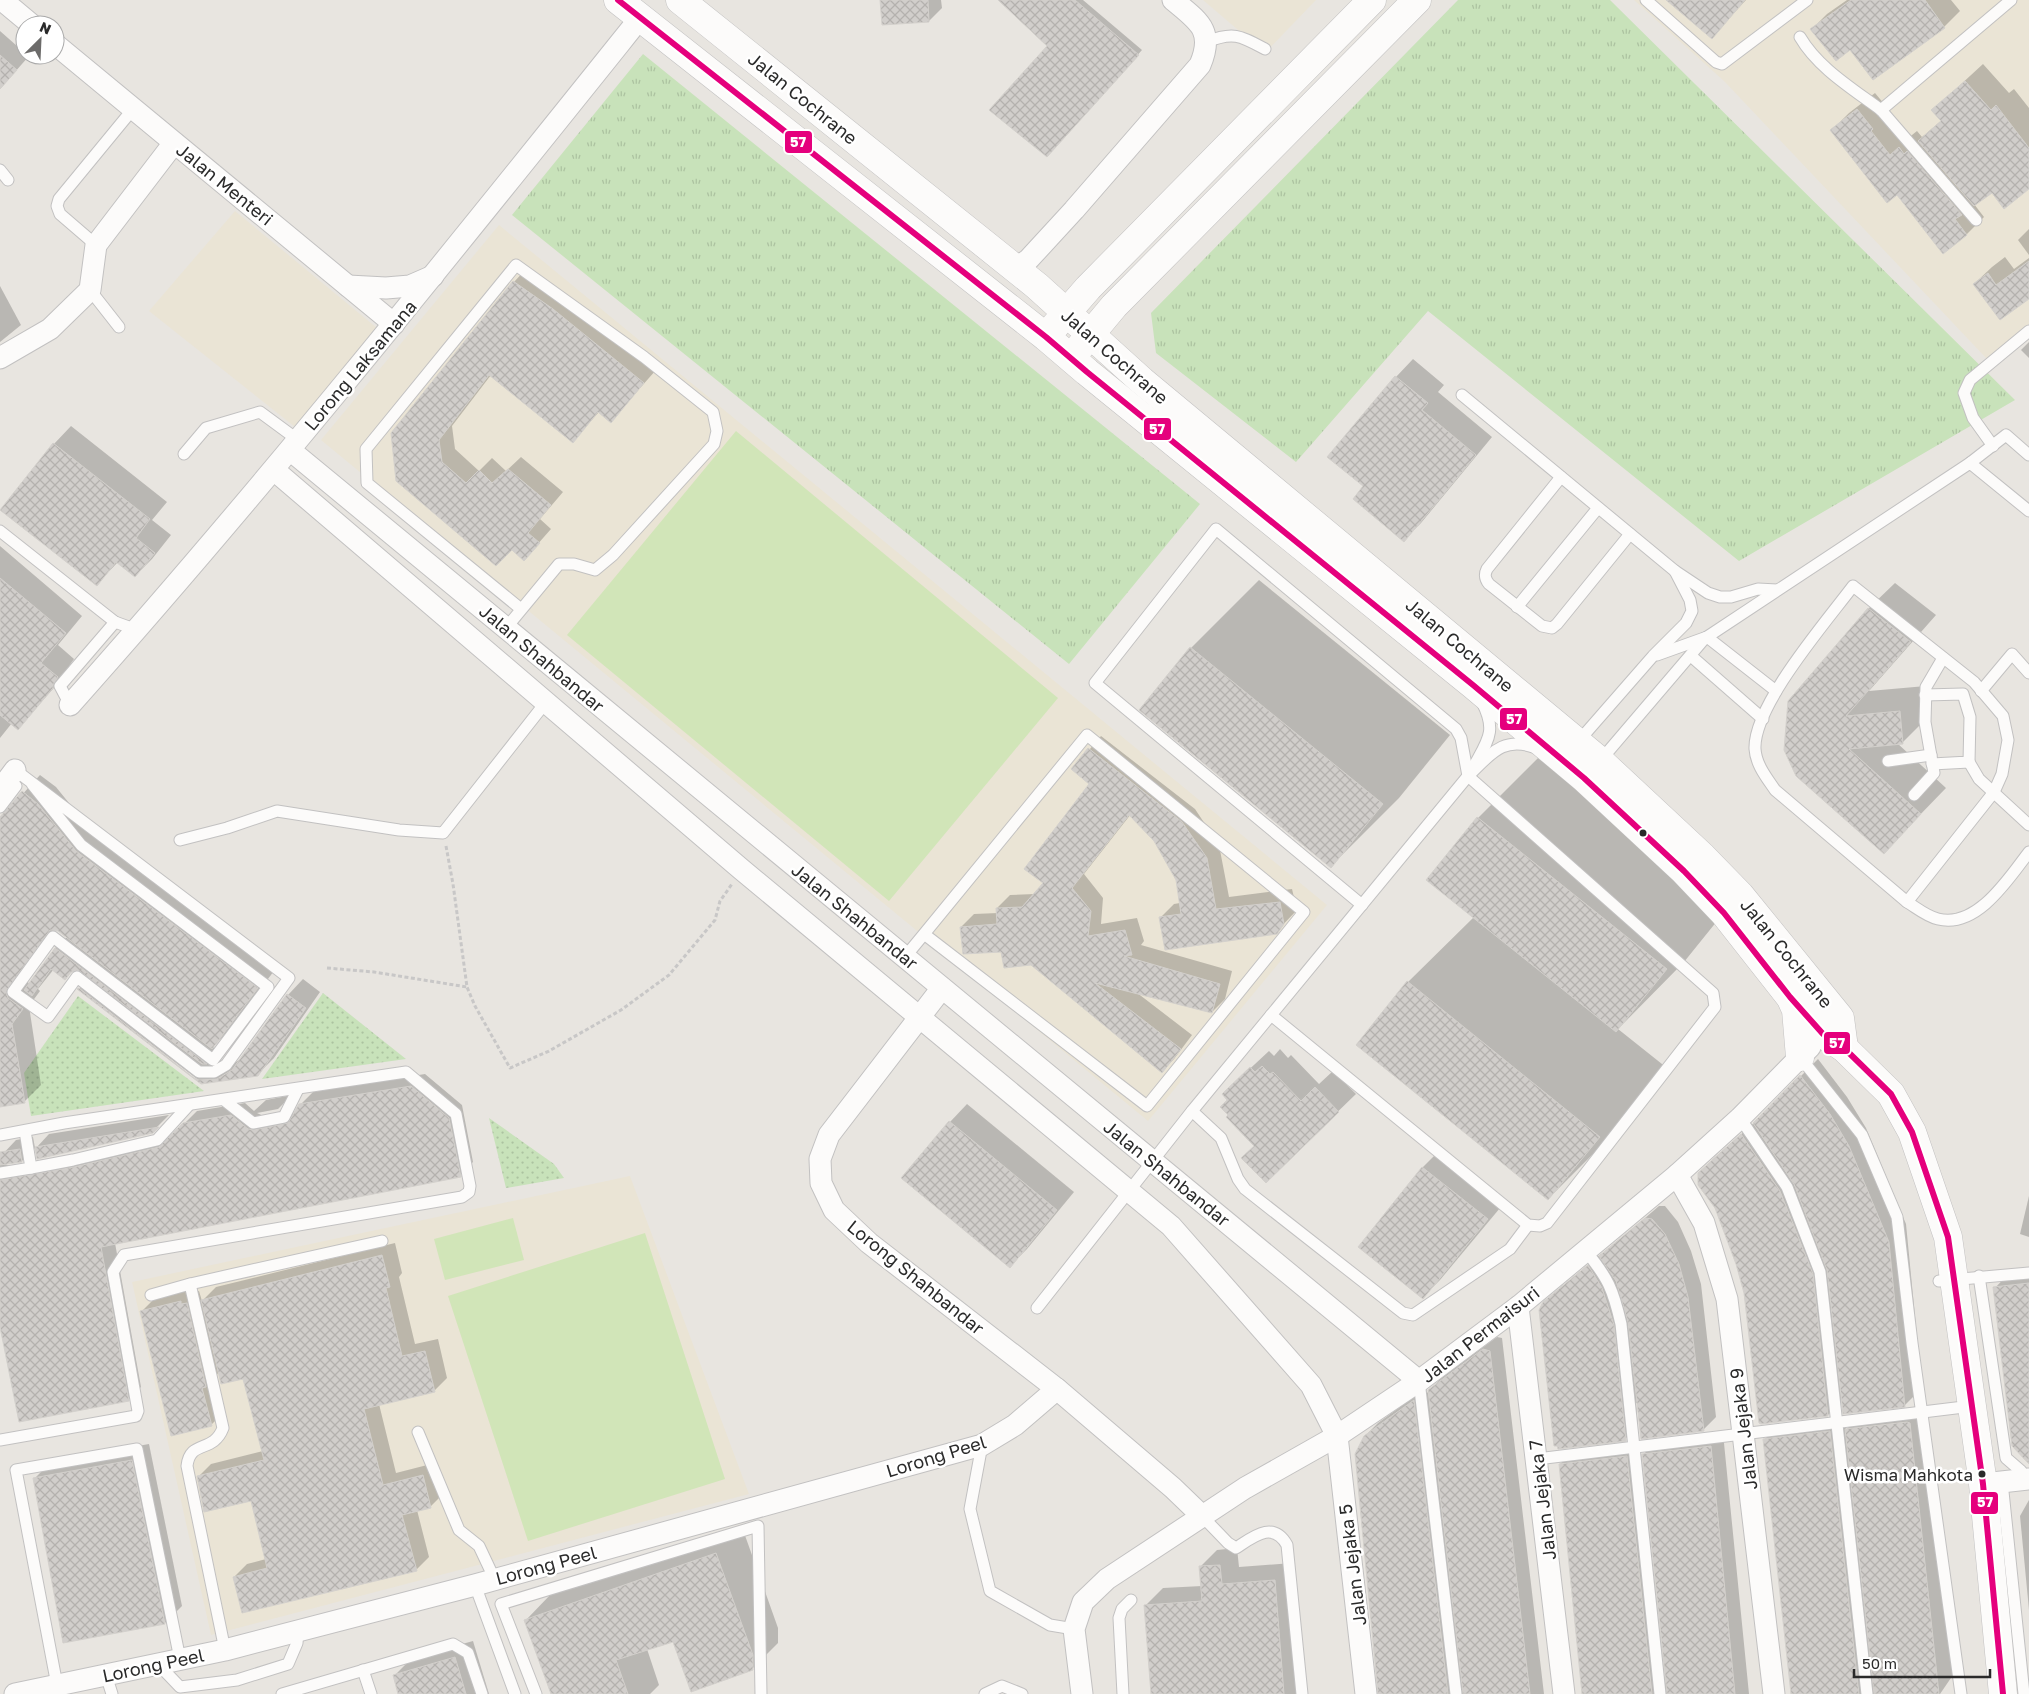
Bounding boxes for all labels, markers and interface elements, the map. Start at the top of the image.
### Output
north arrow [15,15,65,65]
text: N [37,18,54,38]
street label: Jalan Cochrane [744,47,862,149]
line badge: 57 [784,130,813,154]
text: 57 [790,133,806,150]
street label: Jalan Menteri [172,138,278,230]
street label: Lorong Laksamana [299,295,421,435]
street label: Jalan Cochrane [1057,304,1173,408]
line badge: 57 [1143,417,1172,441]
text: 57 [1149,420,1165,437]
street label: Jalan Cochrane [1402,593,1518,697]
street label: Jalan Shahbandar [475,599,609,717]
line badge: 57 [1499,707,1528,731]
text: 57 [1506,710,1522,727]
unlabelled marker [1638,828,1648,838]
street label: Jalan Shahbandar [787,858,923,974]
street label: Jalan Cochrane [1736,894,1838,1012]
line badge: 57 [1823,1031,1851,1055]
text: 57 [1829,1034,1845,1051]
street label: Jalan Shahbandar [1099,1115,1235,1231]
street label: Lorong Shahbandar [843,1215,989,1339]
street label: Jalan Permaisuri [1417,1281,1543,1387]
street label: Jalan Jejaka 9 [1725,1367,1761,1491]
street label: Lorong Peel [883,1430,989,1482]
street label: Jalan Jejaka 7 [1524,1438,1560,1562]
place label: Wisma Mahkota [1844,1464,1973,1485]
marker: Wisma Mahkota [1977,1469,1987,1479]
line badge: 57 [1970,1491,1999,1515]
text: 57 [1977,1493,1993,1510]
street label: Jalan Jejaka 5 [1334,1503,1370,1627]
street label: Lorong Peel [493,1541,599,1589]
street label: Lorong Peel [100,1643,206,1687]
scale bar [1854,1646,1990,1678]
text: 50 m [1862,1654,1897,1672]

